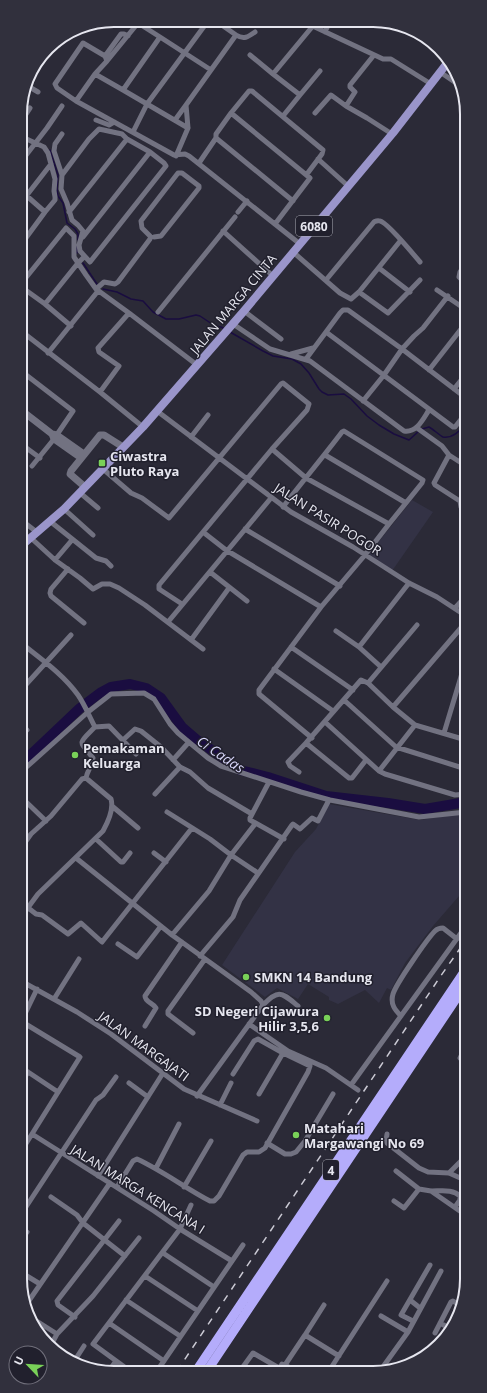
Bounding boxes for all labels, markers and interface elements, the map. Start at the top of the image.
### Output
road number: 6080 [296,216,332,236]
street label: JALAN MARGA CINTA [184,249,281,360]
place label: Ciwastra Pluto Raya [110,447,179,480]
marker: Ciwastra Pluto Raya [97,458,107,468]
street label: JALAN PASIR POGOR [269,478,385,559]
water label: Ci Cadas [193,731,249,777]
place label: Pemakaman Keluarga [83,739,165,772]
marker: Pemakaman Keluarga [70,750,80,760]
place label: SMKN 14 Bandung [254,968,373,986]
marker: SMKN 14 Bandung [241,972,251,982]
place label: SD Negeri Cijawura Hilir 3,5,6 [195,1002,320,1035]
street label: JALAN MARGAJATI [93,1006,193,1085]
marker: SD Negeri Cijawura Hilir 3,5,6 [322,1013,332,1023]
place label: Matahari Margawangi No 69 [304,1119,424,1152]
marker: Matahari Margawangi No 69 [291,1130,301,1140]
street label: JALAN MARGA KENCANA I [66,1139,209,1238]
road number: 4 [323,1160,339,1180]
north arrow [8,1345,48,1385]
text: U [10,1354,27,1368]

